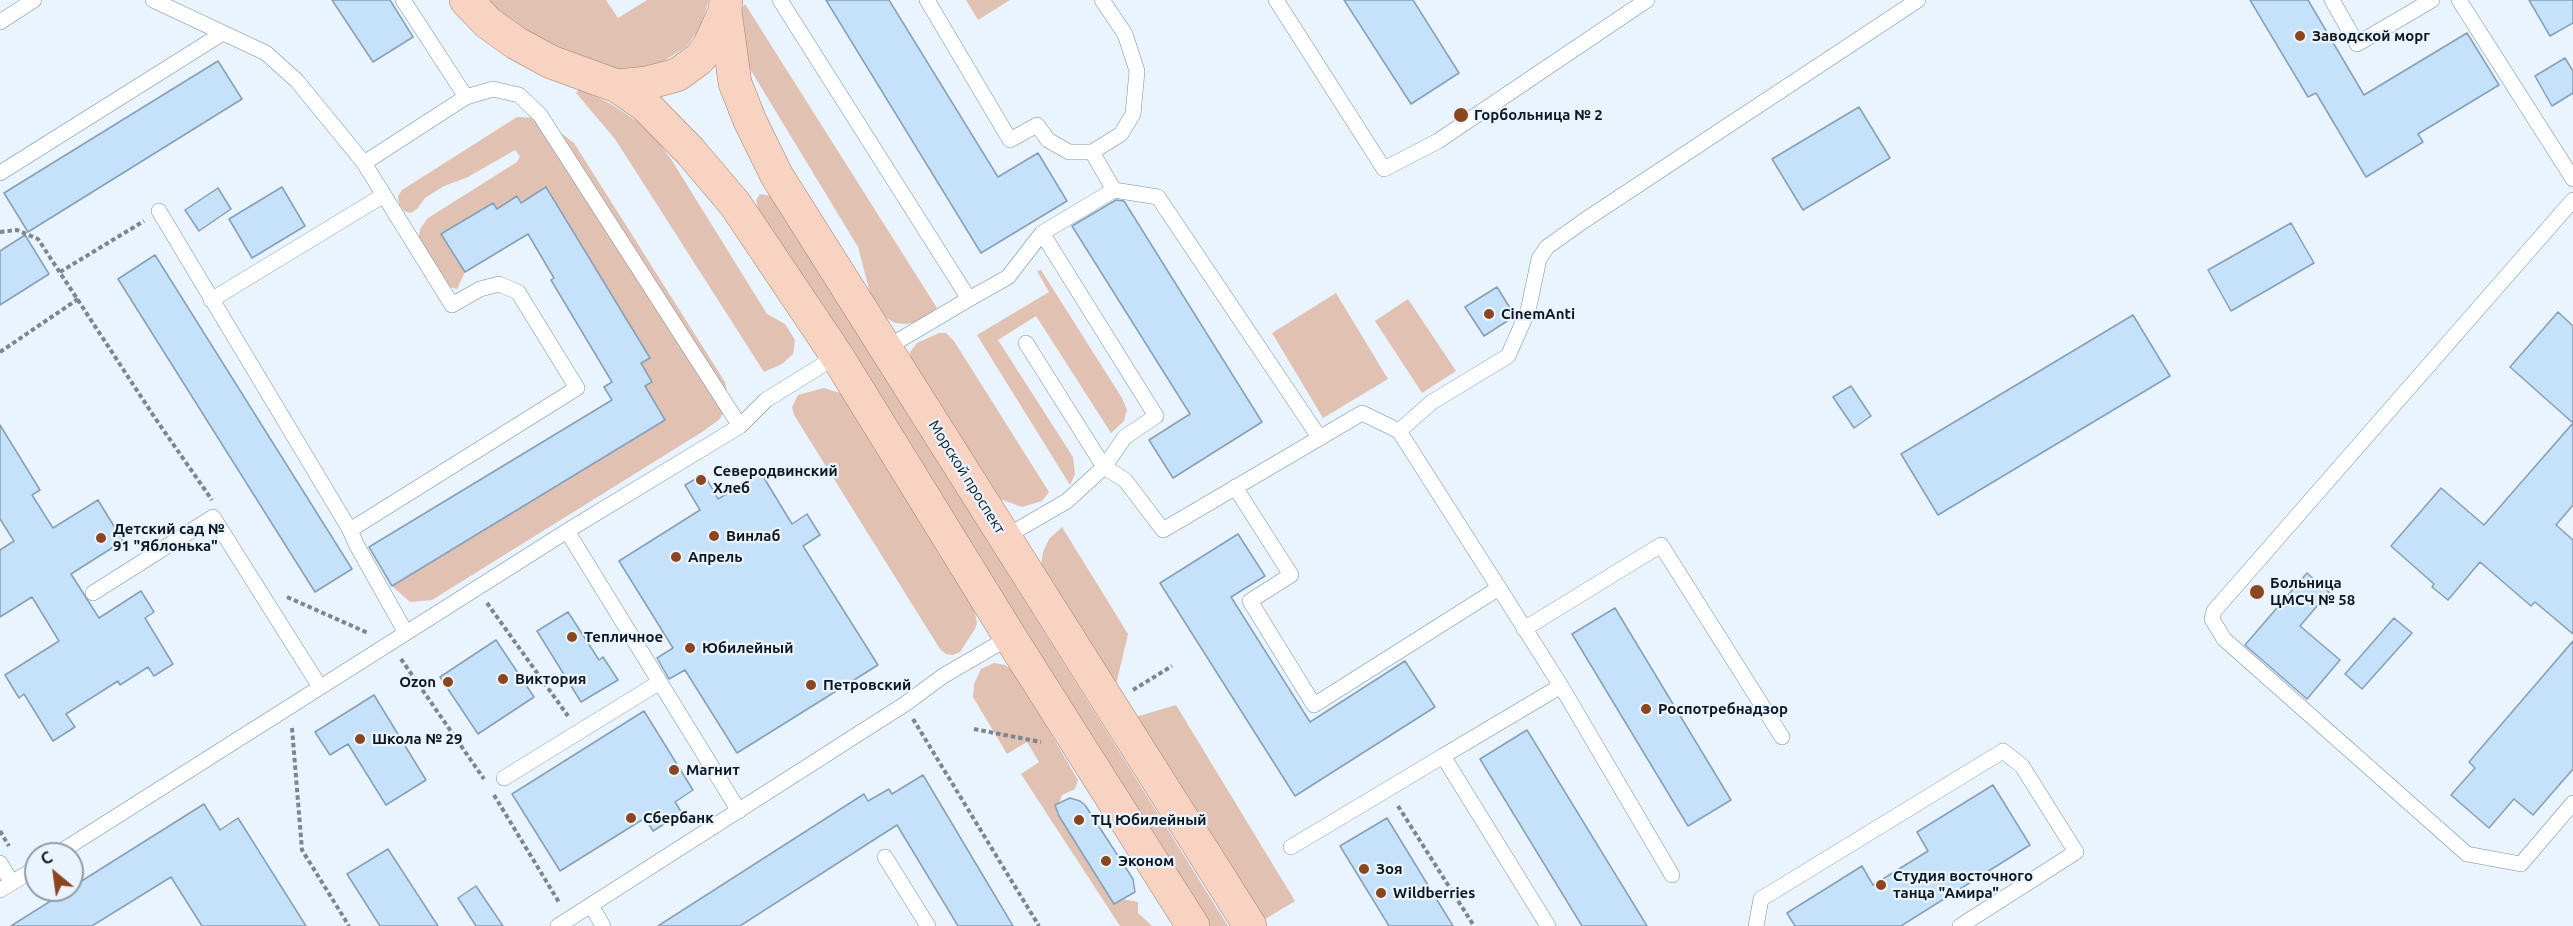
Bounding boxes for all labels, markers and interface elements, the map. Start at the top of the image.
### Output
place label: Заводской морг [2312,27,2430,45]
marker: Заводской морг [2293,29,2307,43]
marker: Горбольница № 2 [1452,106,1470,124]
place label: Горбольница № 2 [1474,106,1603,124]
place label: CinemAnti [1501,305,1575,323]
marker: CinemAnti [1482,307,1496,321]
street label: Морской проспект [925,417,1009,537]
place label: Северодвинский Хлеб [713,462,838,497]
marker: Северодвинский Хлеб [694,473,708,487]
place label: Детский сад № 91 "Яблонька" [113,520,225,555]
place label: Винлаб [726,527,780,545]
marker: Винлаб [707,529,721,543]
marker: Детский сад № 91 "Яблонька" [94,531,108,545]
place label: Апрель [688,548,743,566]
marker: Апрель [669,550,683,564]
place label: Больница ЦМСЧ № 58 [2270,574,2355,609]
marker: Больница ЦМСЧ № 58 [2248,583,2266,601]
place label: Тепличное [584,628,663,646]
marker: Тепличное [565,630,579,644]
place label: Юбилейный [702,639,793,657]
marker: Юбилейный [683,641,697,655]
place label: Виктория [515,670,586,688]
marker: Виктория [496,672,510,686]
place label: Ozon [399,673,436,691]
marker: Ozon [441,675,455,689]
place label: Петровский [823,676,911,694]
marker: Петровский [804,678,818,692]
place label: Роспотребнадзор [1658,700,1788,718]
marker: Роспотребнадзор [1639,702,1653,716]
place label: Школа № 29 [372,730,462,748]
marker: Школа № 29 [353,732,367,746]
place label: Магнит [686,761,740,779]
marker: Магнит [667,763,681,777]
place label: Сбербанк [643,809,714,827]
marker: Сбербанк [624,811,638,825]
place label: ТЦ Юбилейный [1091,811,1206,829]
marker: ТЦ Юбилейный [1072,813,1086,827]
north arrow [24,842,84,902]
text: С [37,848,55,868]
place label: Эконом [1118,852,1174,870]
marker: Эконом [1099,854,1113,868]
place label: Зоя [1376,860,1403,878]
marker: Зоя [1357,862,1371,876]
place label: Студия восточного танца "Амира" [1893,867,2033,902]
marker: Студия восточного танца "Амира" [1874,878,1888,892]
place label: Wildberries [1393,884,1475,902]
marker: Wildberries [1374,886,1388,900]

